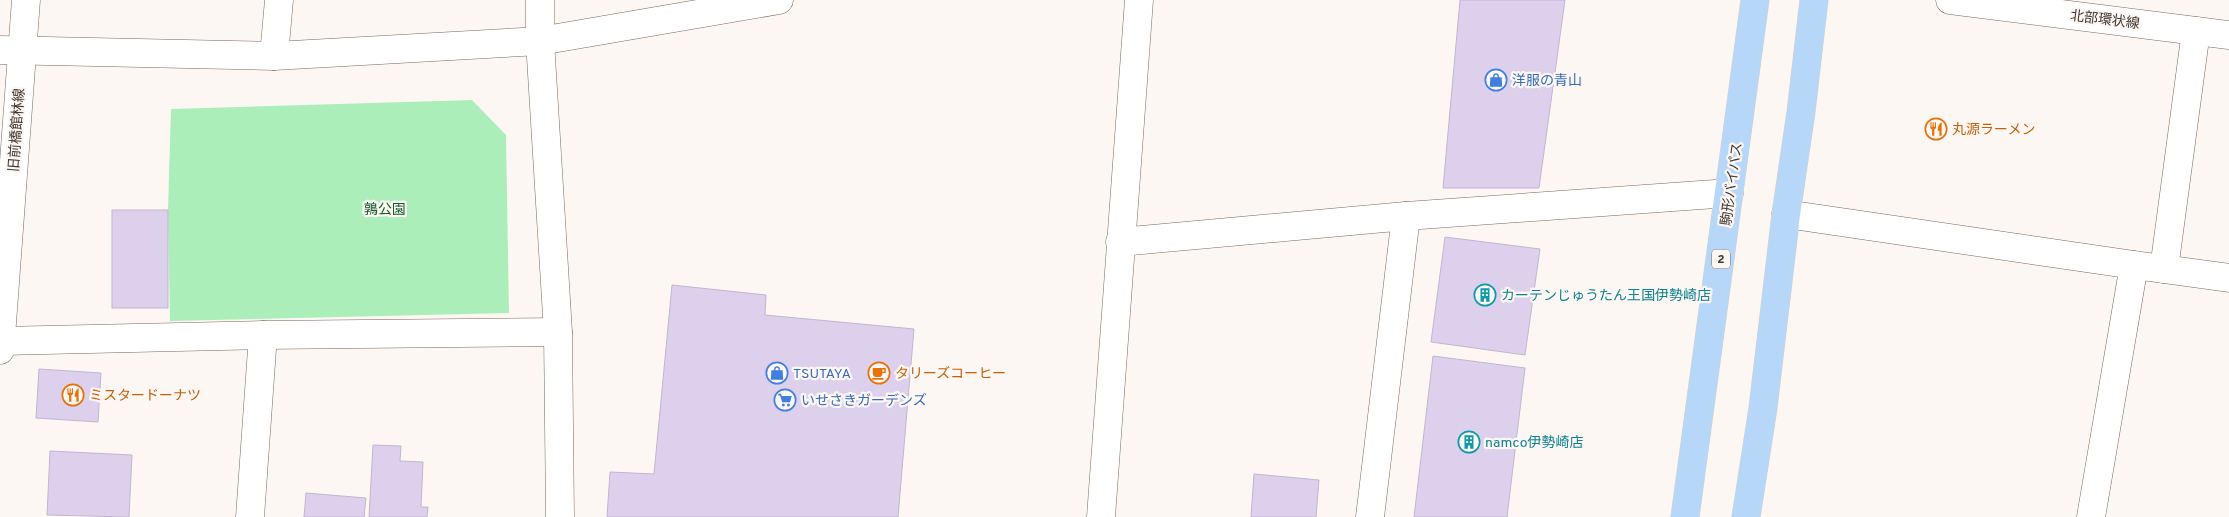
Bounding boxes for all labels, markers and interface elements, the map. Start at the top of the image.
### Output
street label: 北部環状線 [2069,7,2141,33]
shop icon: 洋服の青山 [1484,68,1508,92]
place label: 洋服の青山 [1512,73,1582,90]
street label: 旧前橋館林線 [5,88,29,173]
restaurant icon: 丸源ラーメン [1924,117,1948,141]
place label: 丸源ラーメン [1952,122,2035,139]
street label: 駒形バイパス [1718,142,1747,227]
park label: 鶉公園 [364,202,406,219]
road number: 2 [1712,250,1730,268]
building icon: カーテンじゅうたん王国伊勢崎店 [1473,283,1497,307]
place label: カーテンじゅうたん王国伊勢崎店 [1501,288,1711,305]
shop icon: TSUTAYA [765,361,789,385]
cafe icon: タリーズコーヒー [867,361,891,385]
place label: タリーズコーヒー [895,365,1006,383]
place label: TSUTAYA [793,366,851,383]
restaurant icon: ミスタードーナツ [61,383,85,407]
place label: ミスタードーナツ [89,388,201,405]
supermarket icon: いせさきガーデンズ [773,388,797,412]
place label: いせさきガーデンズ [801,392,927,410]
building icon: namco伊勢崎店 [1457,430,1481,454]
place label: namco伊勢崎店 [1485,435,1584,452]

